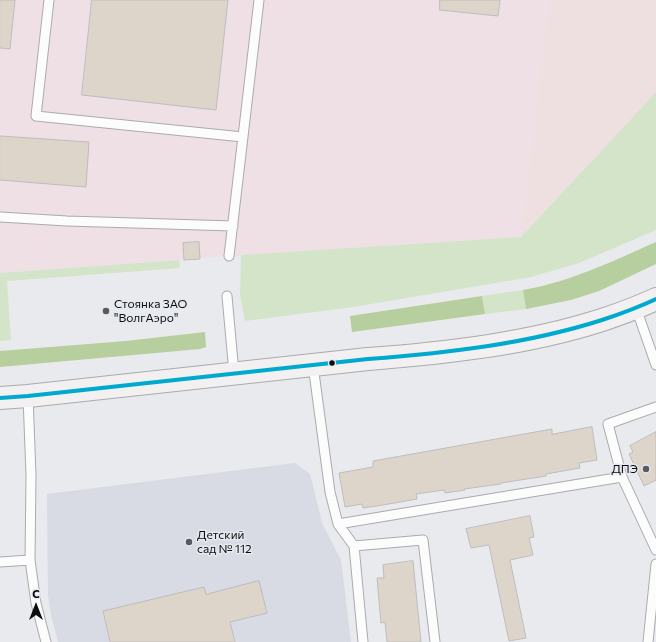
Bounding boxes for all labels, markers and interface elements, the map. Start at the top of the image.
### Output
place label: Стоянка ЗАО "ВолгАэро" [114,297,187,325]
marker: Стоянка ЗАО "ВолгАэро" [101,306,111,316]
unlabelled marker [327,358,337,368]
place label: ДПЭ [611,462,638,476]
marker: ДПЭ [641,464,651,474]
place label: Детский сад № 112 [197,528,252,556]
marker: Детский сад № 112 [184,537,194,547]
north arrow [16,586,56,626]
text: С [32,587,40,600]

